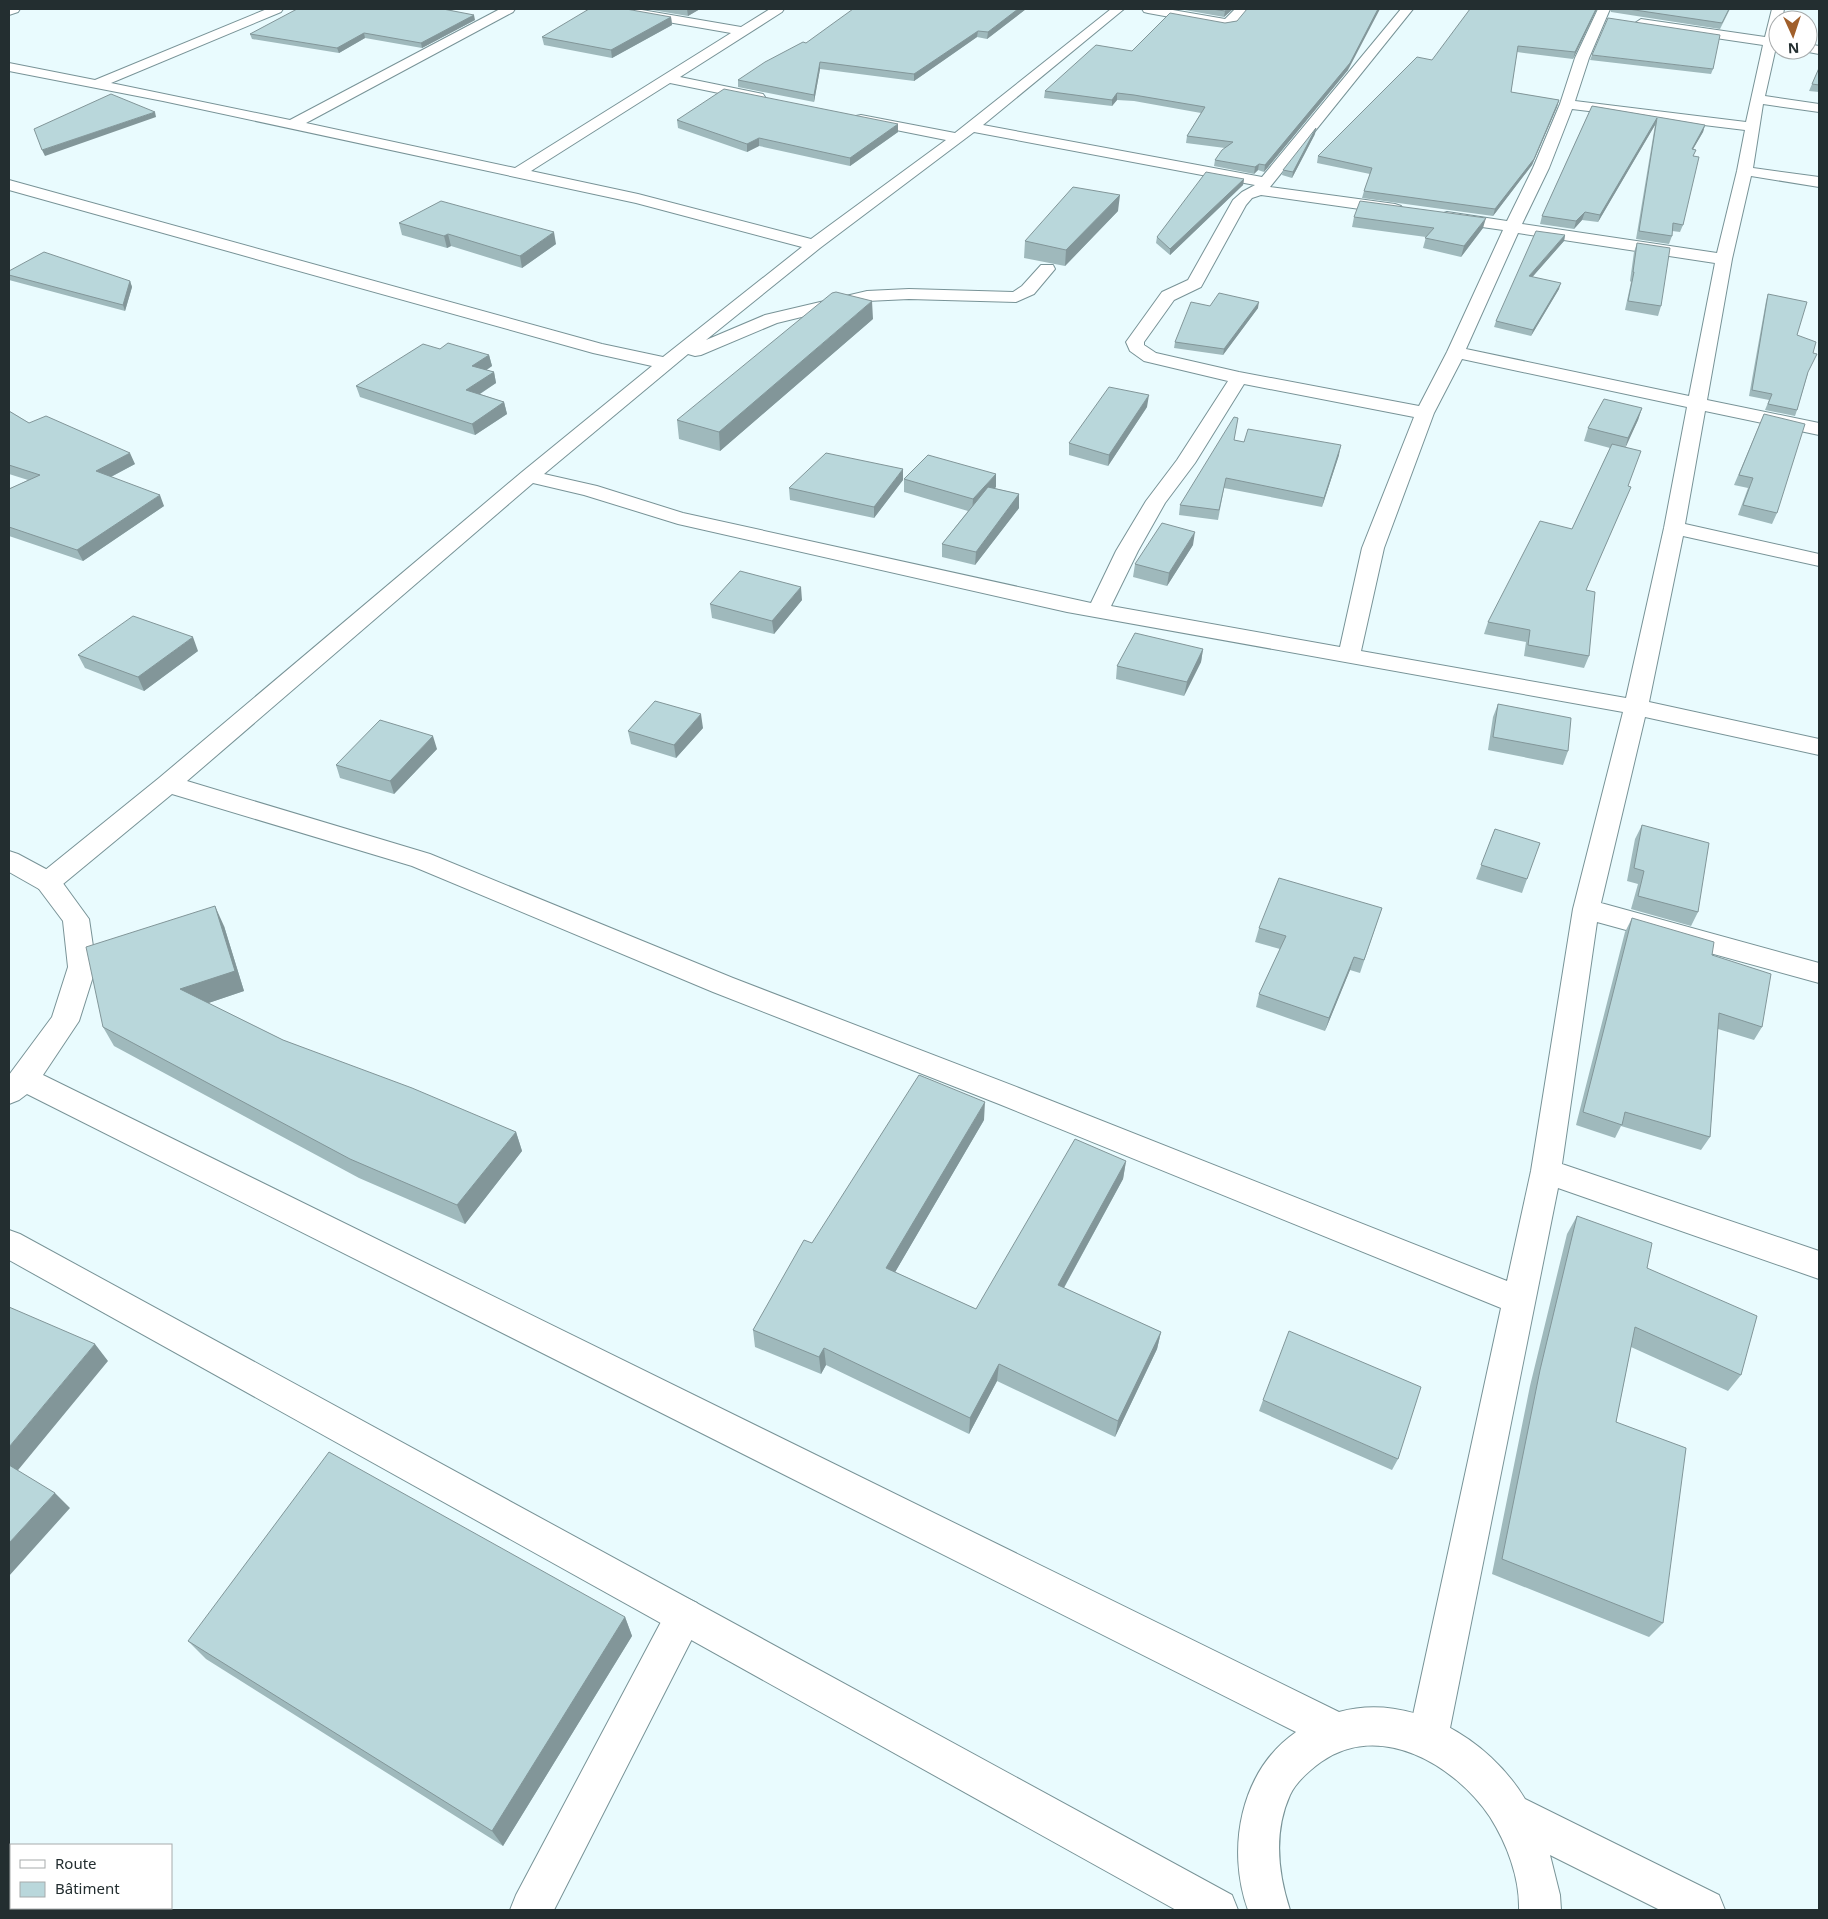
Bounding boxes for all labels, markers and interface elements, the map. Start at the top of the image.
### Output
north arrow [1768,10,1818,60]
text: N [1788,39,1800,58]
legend [10,1844,172,1909]
text: Route [55,1853,97,1873]
text: Bâtiment [55,1878,120,1898]

